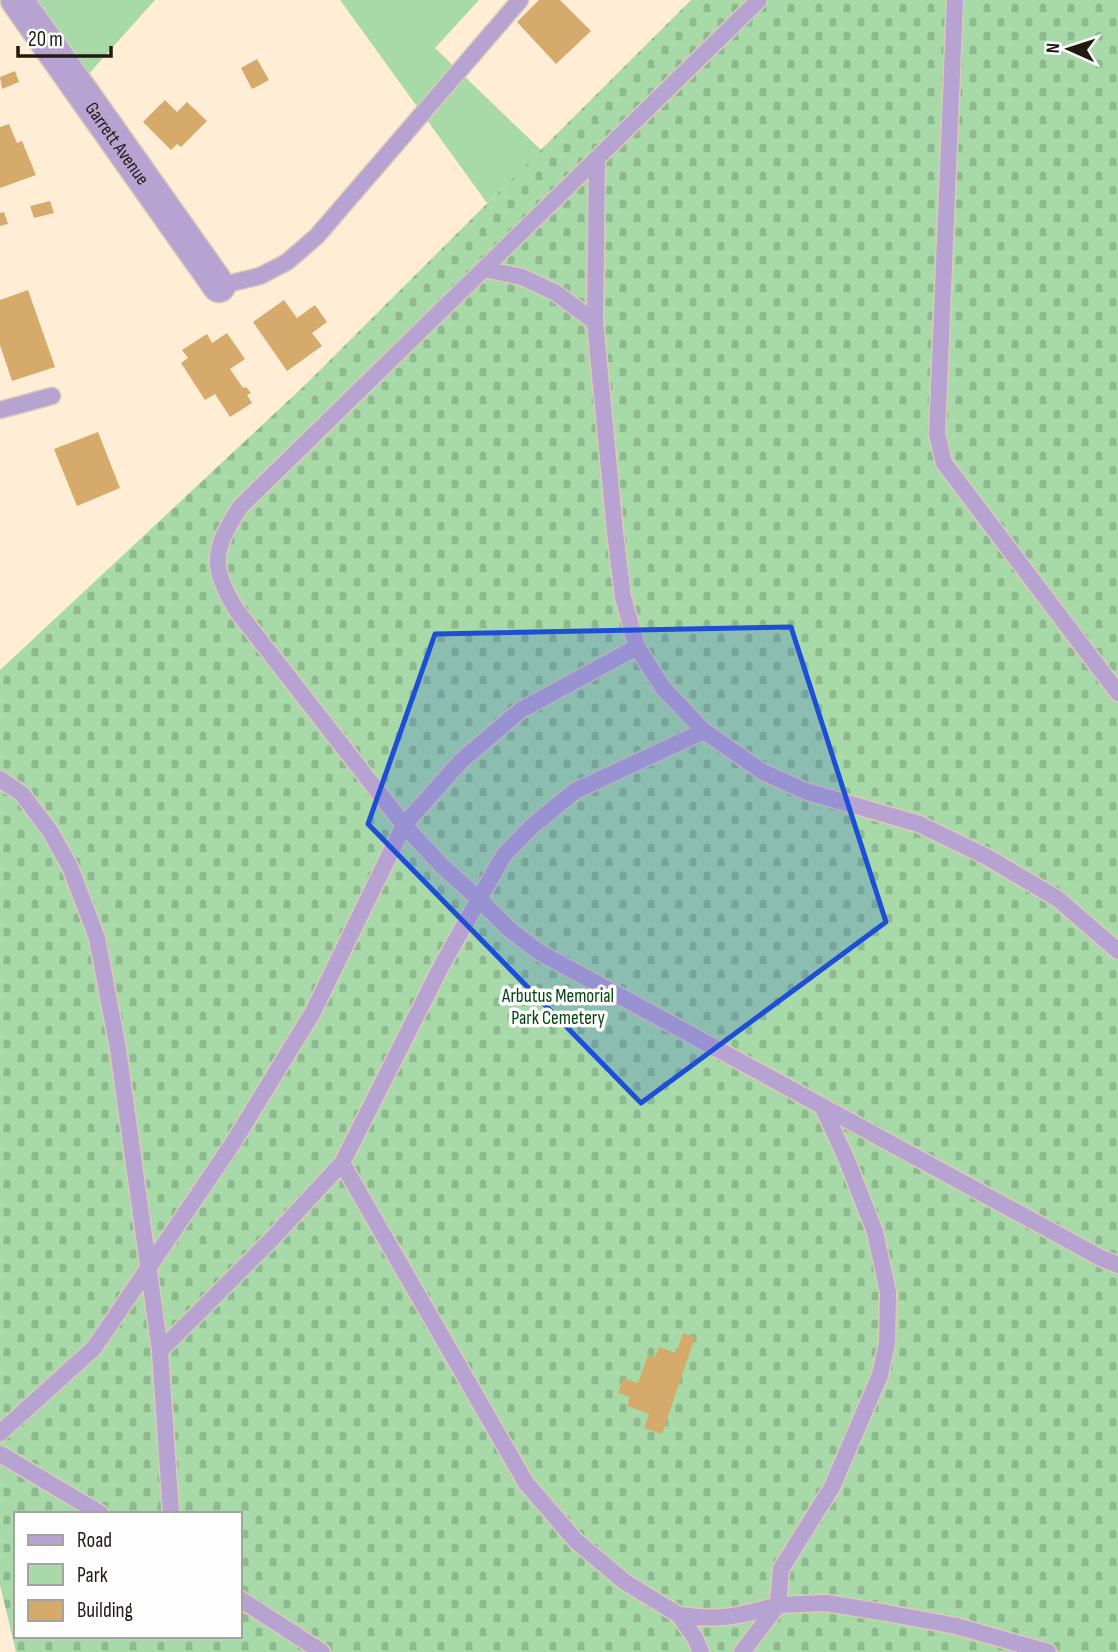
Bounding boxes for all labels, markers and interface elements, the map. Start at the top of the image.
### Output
scale bar [18,14,110,58]
north arrow [1034,14,1104,84]
text: 20 m [28,27,63,52]
text: N [1042,43,1065,54]
street label: Garrett Avenue [80,98,154,190]
park label: Arbutus Memorial Park Cemetery [501,985,614,1030]
legend [14,1512,242,1638]
text: Road [77,1528,112,1553]
text: Park [77,1563,108,1588]
text: Building [77,1598,133,1623]

